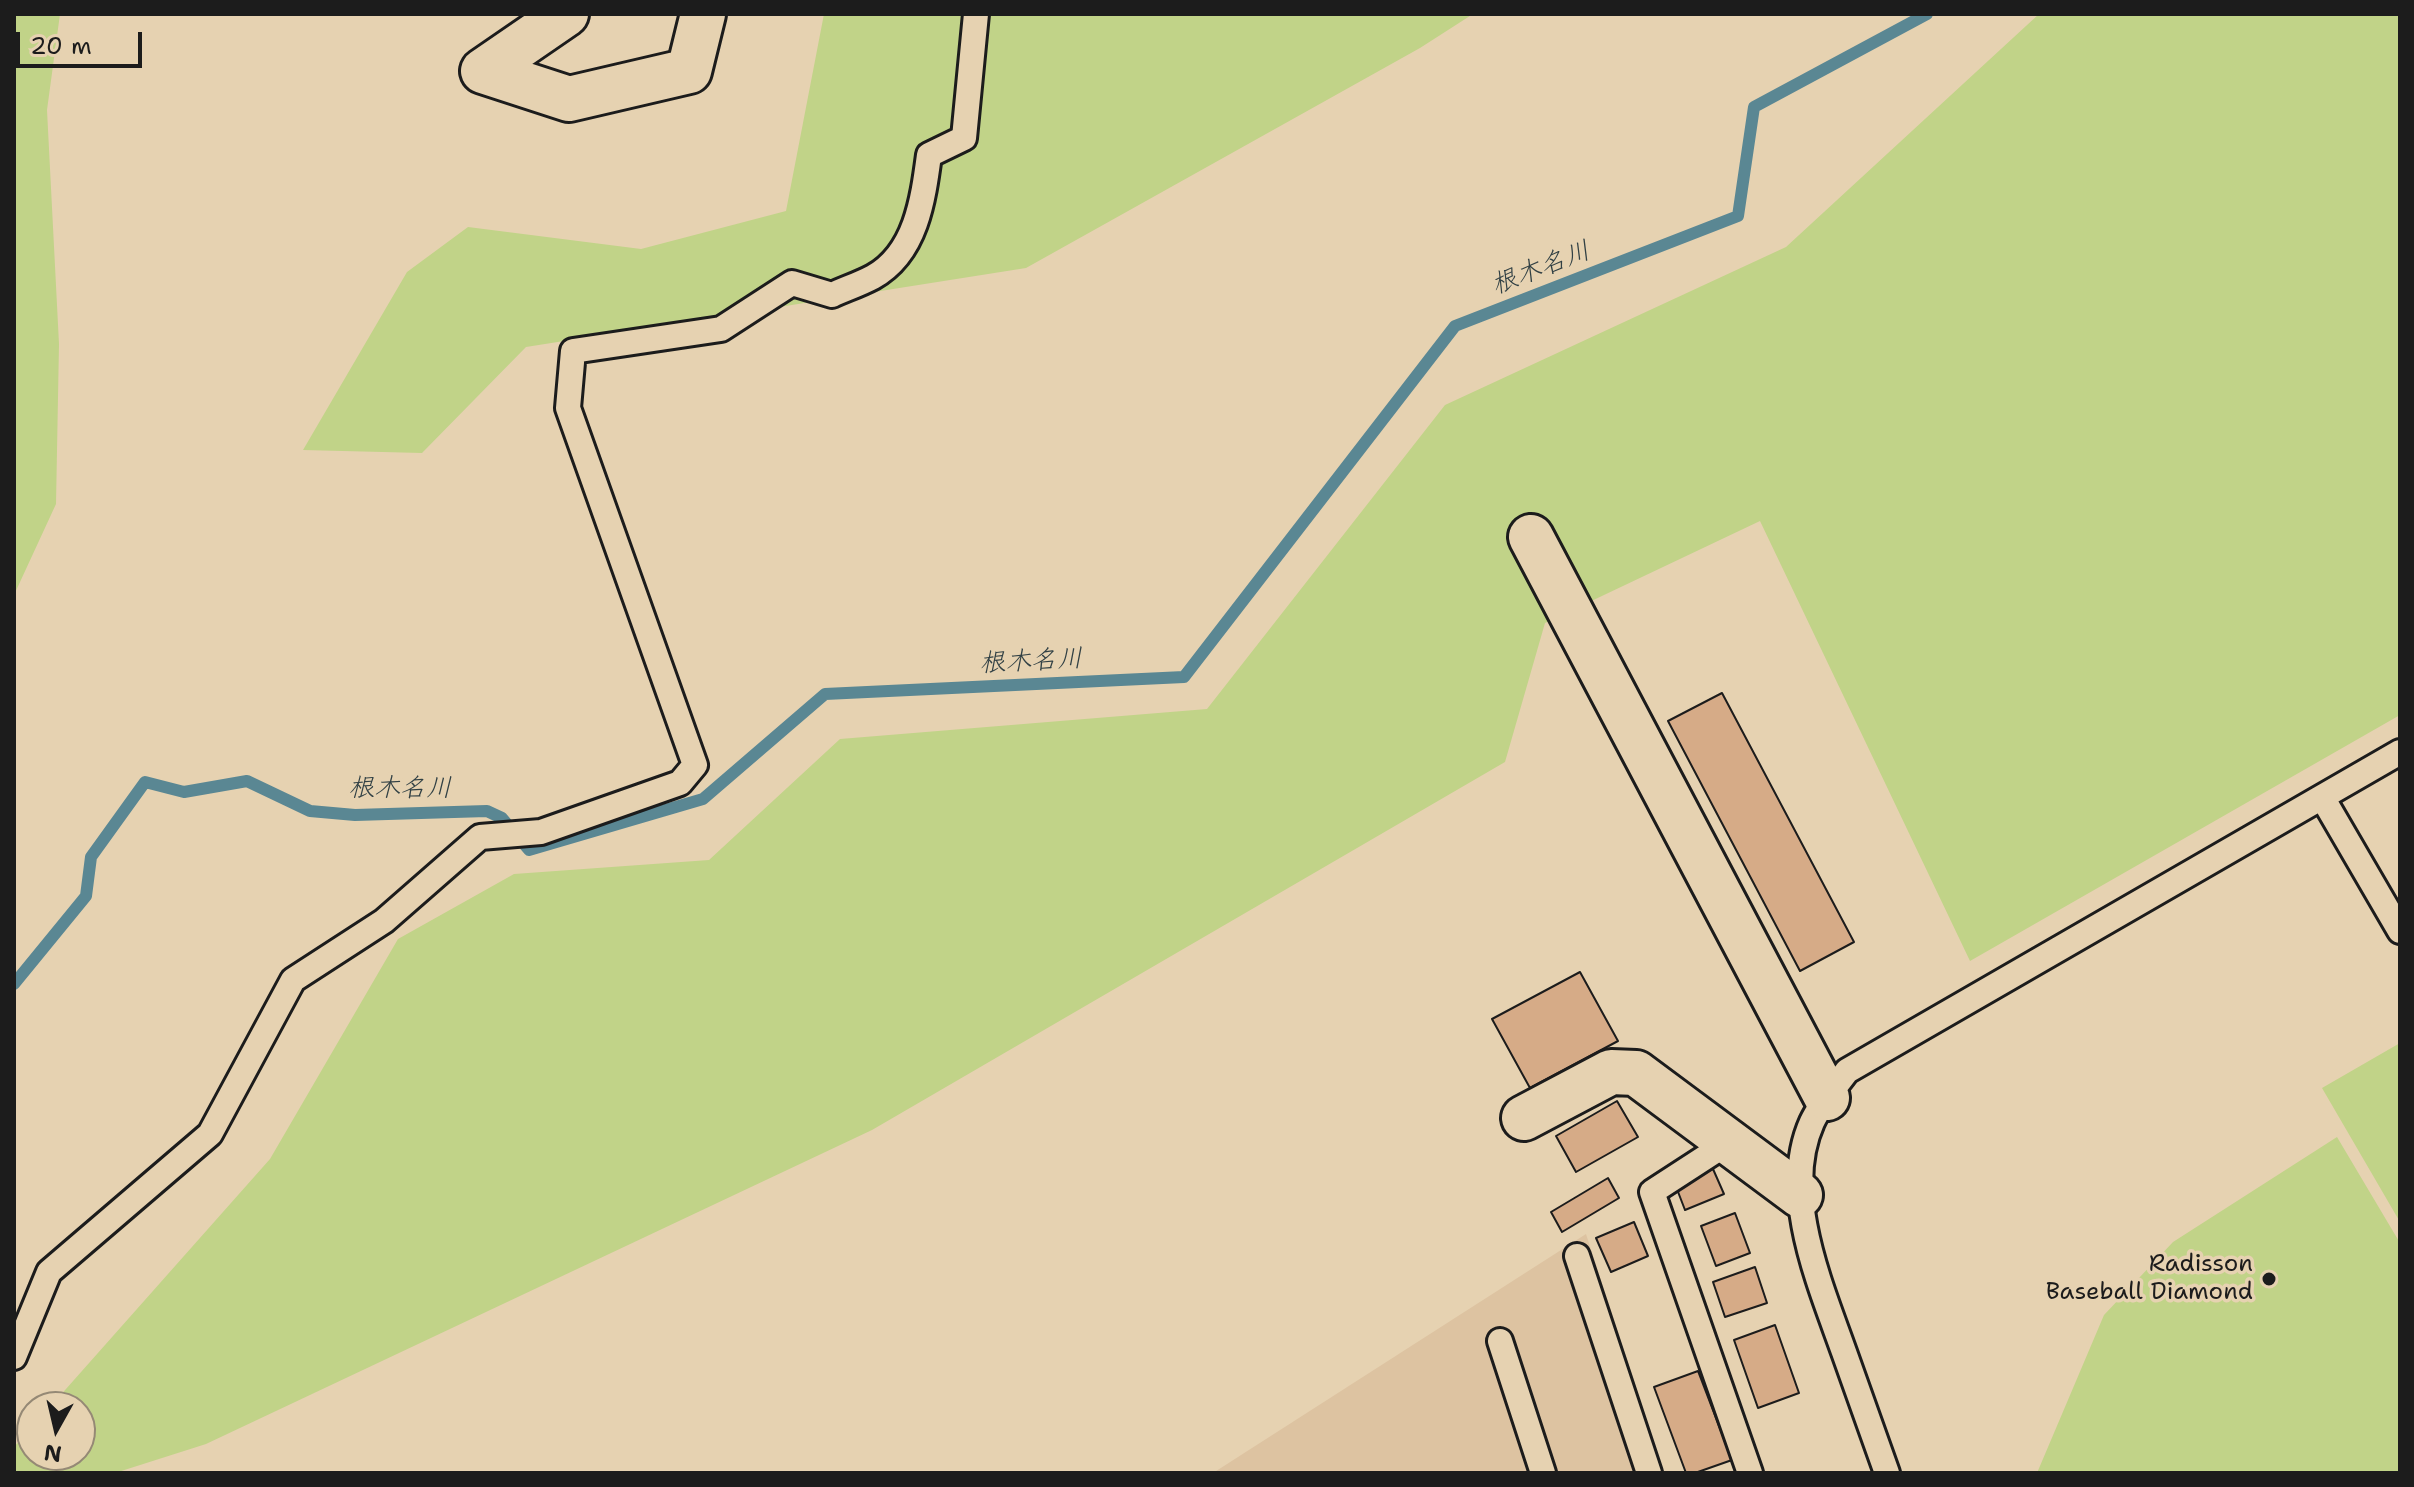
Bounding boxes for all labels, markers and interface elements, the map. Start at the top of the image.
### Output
scale bar [20,16,146,66]
text: 20 m [30,30,92,62]
water label: 根木名川 [1487,236,1595,302]
water label: 根木名川 [978,644,1084,680]
water label: 根木名川 [348,773,452,805]
place label: Radisson Baseball Diamond [2046,1251,2253,1307]
marker: Radisson Baseball Diamond [2260,1270,2278,1288]
north arrow [16,1391,96,1471]
text: N [42,1438,64,1469]

